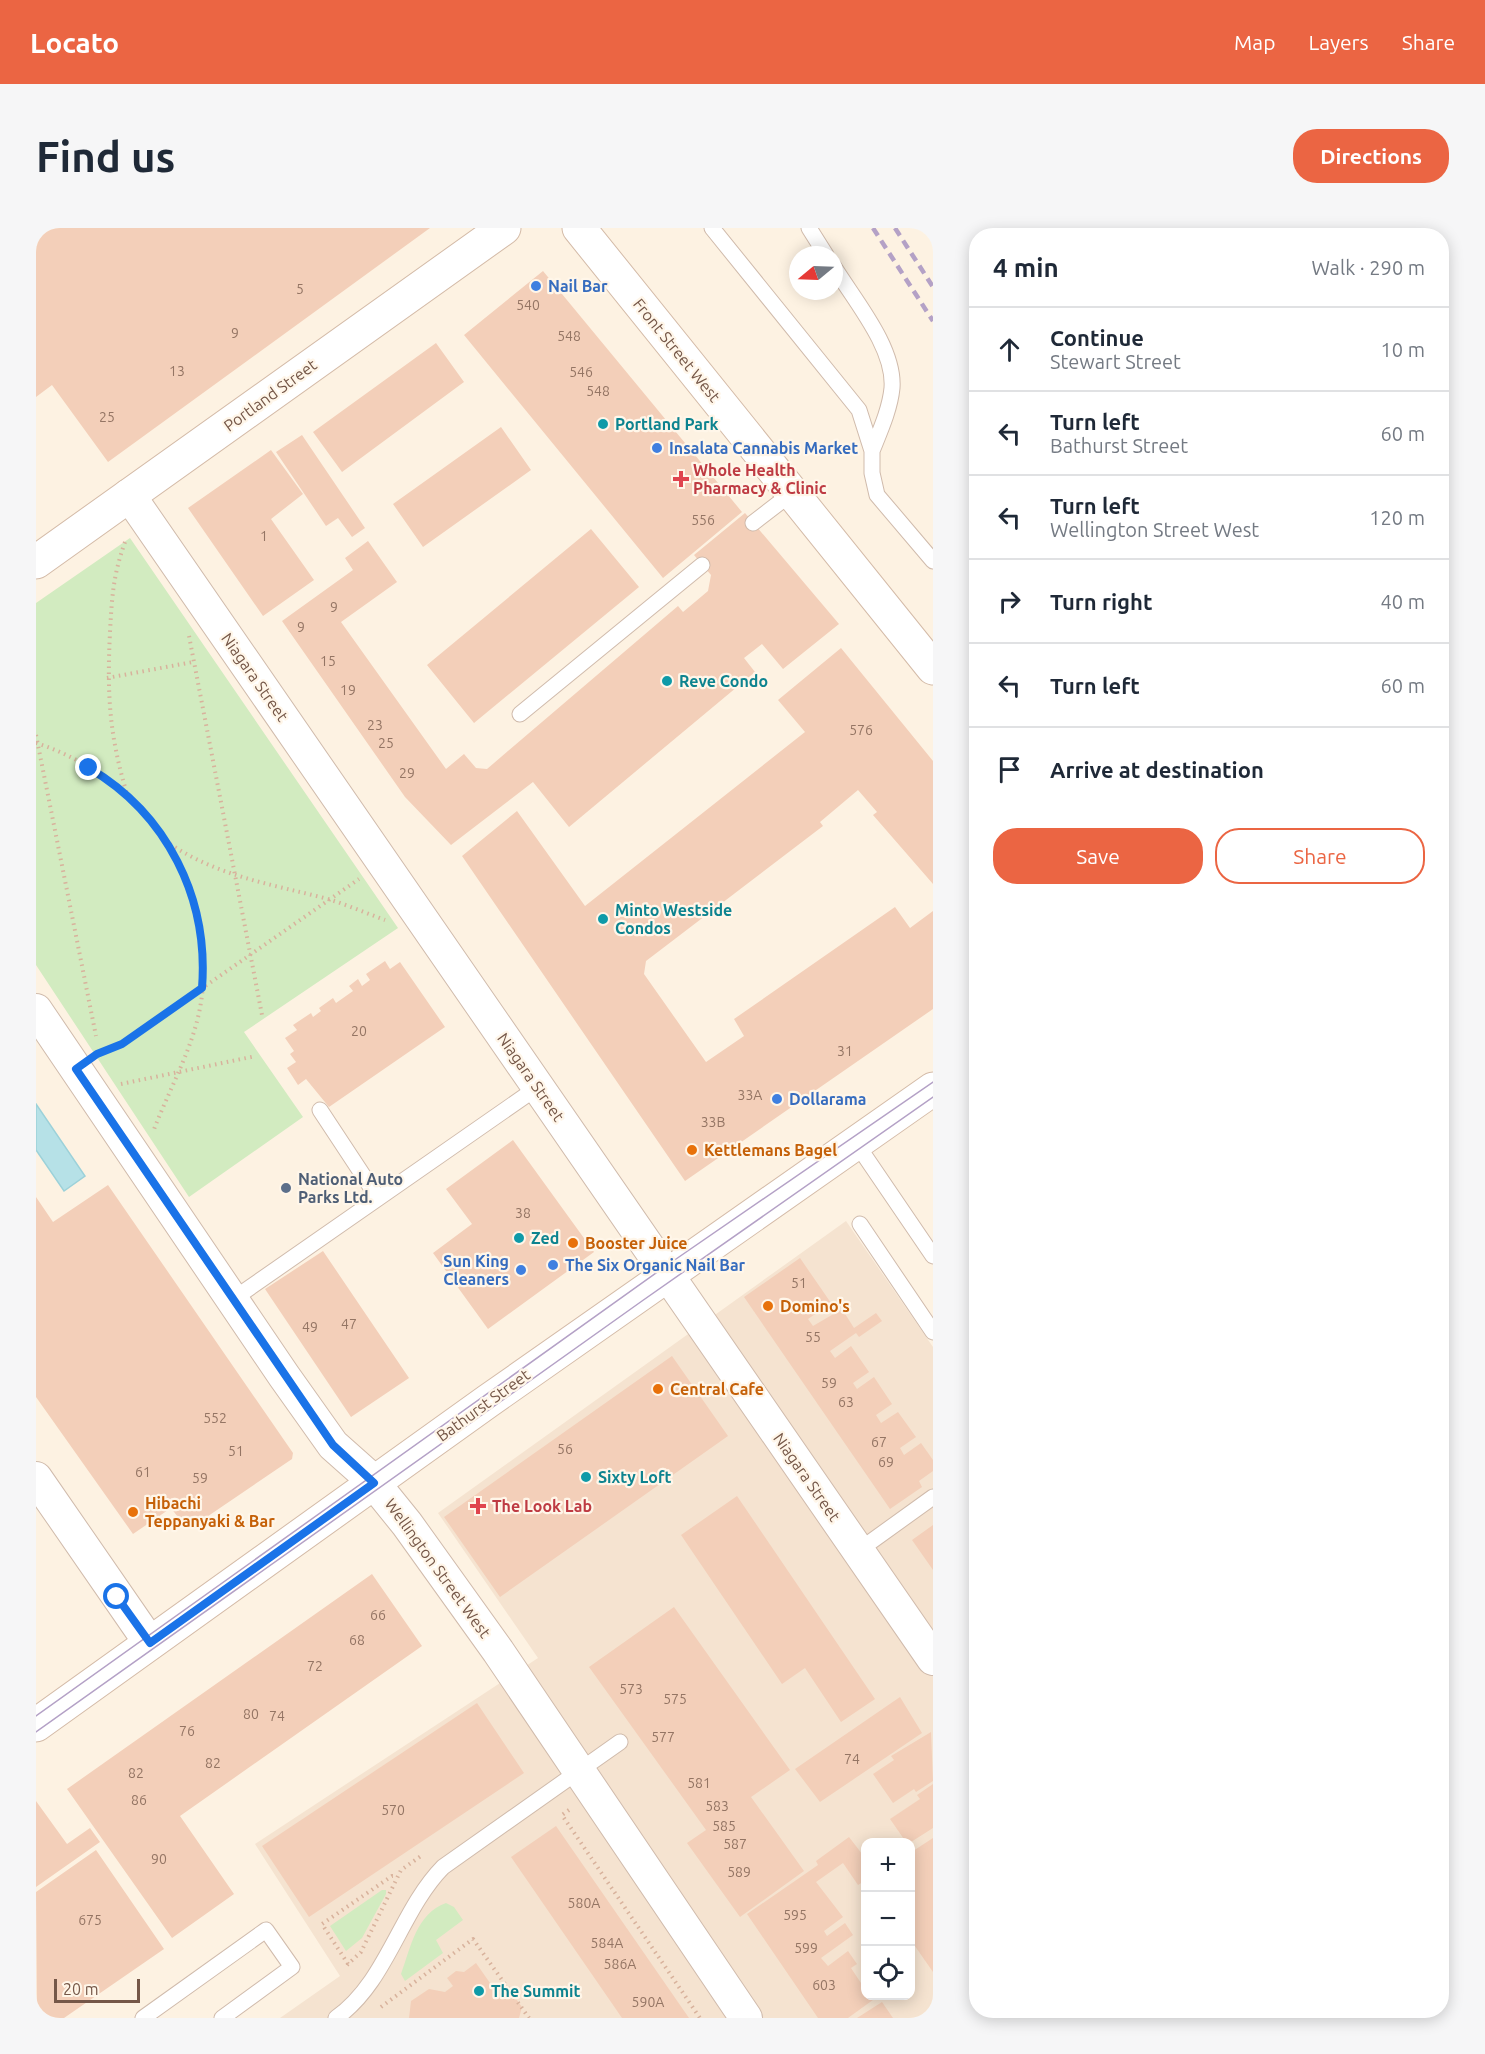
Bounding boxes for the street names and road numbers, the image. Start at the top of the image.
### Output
street label: Front Street West [630,295,725,406]
street label: Portland Street [220,355,321,435]
street label: Niagara Street [218,629,292,725]
street label: Niagara Street [494,1029,568,1125]
street label: Bathurst Street [433,1365,534,1445]
street label: Niagara Street [770,1429,844,1525]
street label: Wellington Street West [382,1495,495,1642]

